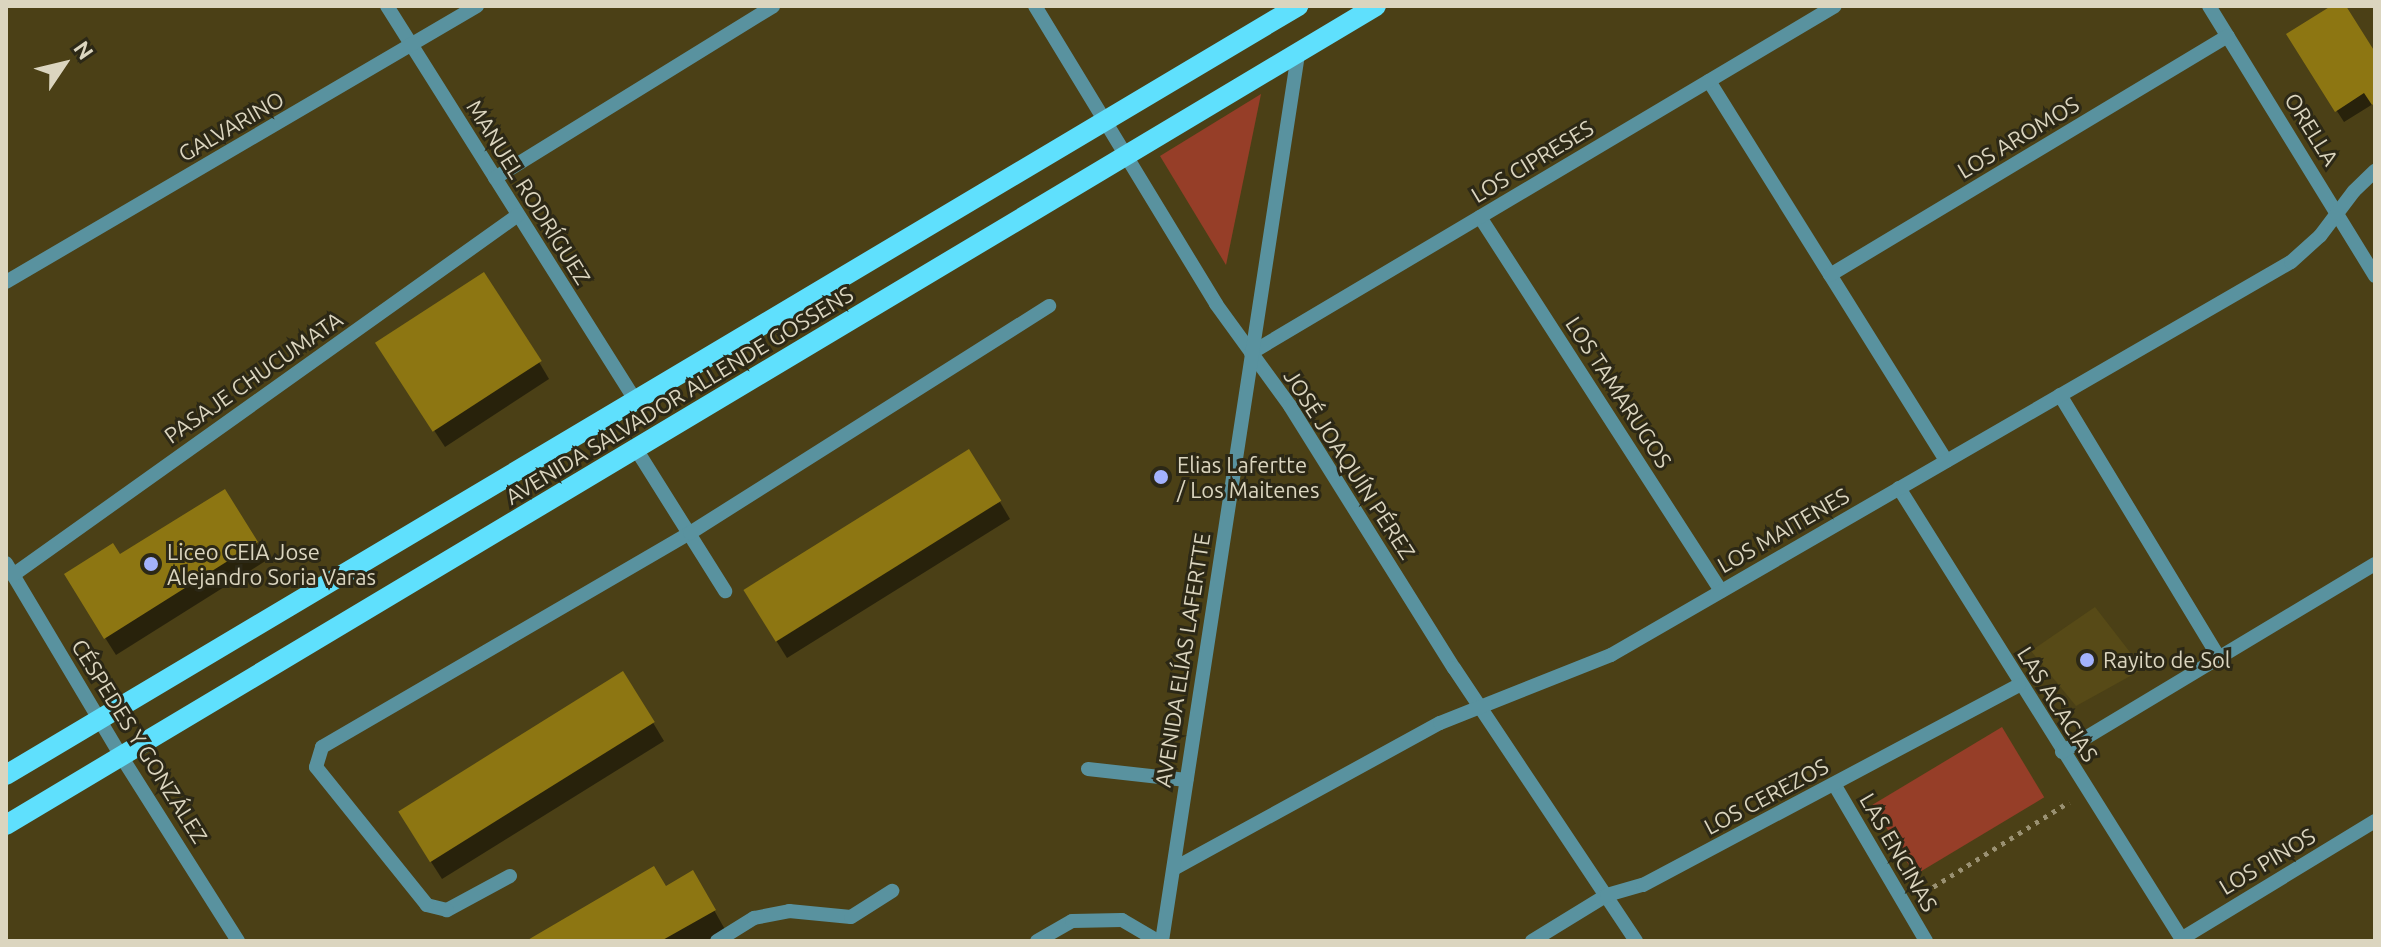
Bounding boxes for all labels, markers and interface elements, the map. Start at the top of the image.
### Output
north arrow [24,24,104,104]
text: N [69,36,99,64]
street label: GALVARINO [174,85,288,167]
street label: ORELLA [2279,88,2345,170]
street label: LOS AROMOS [1953,90,2083,184]
street label: MANUEL RODRÍGUEZ [461,95,597,289]
street label: LOS CIPRESES [1466,114,1598,208]
street label: AVENIDA SALVADOR ALLENDE GOSSENS [500,280,858,510]
street label: PASAJE CHUCUMATA [159,306,347,448]
street label: LOS TAMARUGOS [1560,312,1678,472]
street label: JOSÉ JOAQUÍN PÉREZ [1279,364,1421,564]
place label: Elias Lafertte / Los Maitenes [1177,451,1320,502]
marker: Elias Lafertte / Los Maitenes [1152,468,1170,486]
street label: LOS MAITENES [1713,482,1853,578]
street label: AVENIDA ELÍAS LAFERTTE [1149,531,1215,789]
place label: Liceo CEIA Jose Alejandro Soria Varas [167,538,376,590]
marker: Liceo CEIA Jose Alejandro Soria Varas [142,555,160,573]
street label: CÉSPEDES Y GONZÁLEZ [66,634,214,848]
street label: LAS ACACIAS [2012,642,2104,766]
place label: Rayito de Sol [2103,647,2231,673]
marker: Rayito de Sol [2078,651,2096,669]
street label: LOS CEREZOS [1699,752,1833,840]
street label: LAS ENCINAS [1855,788,1943,916]
street label: LOS PINOS [2214,822,2320,900]

